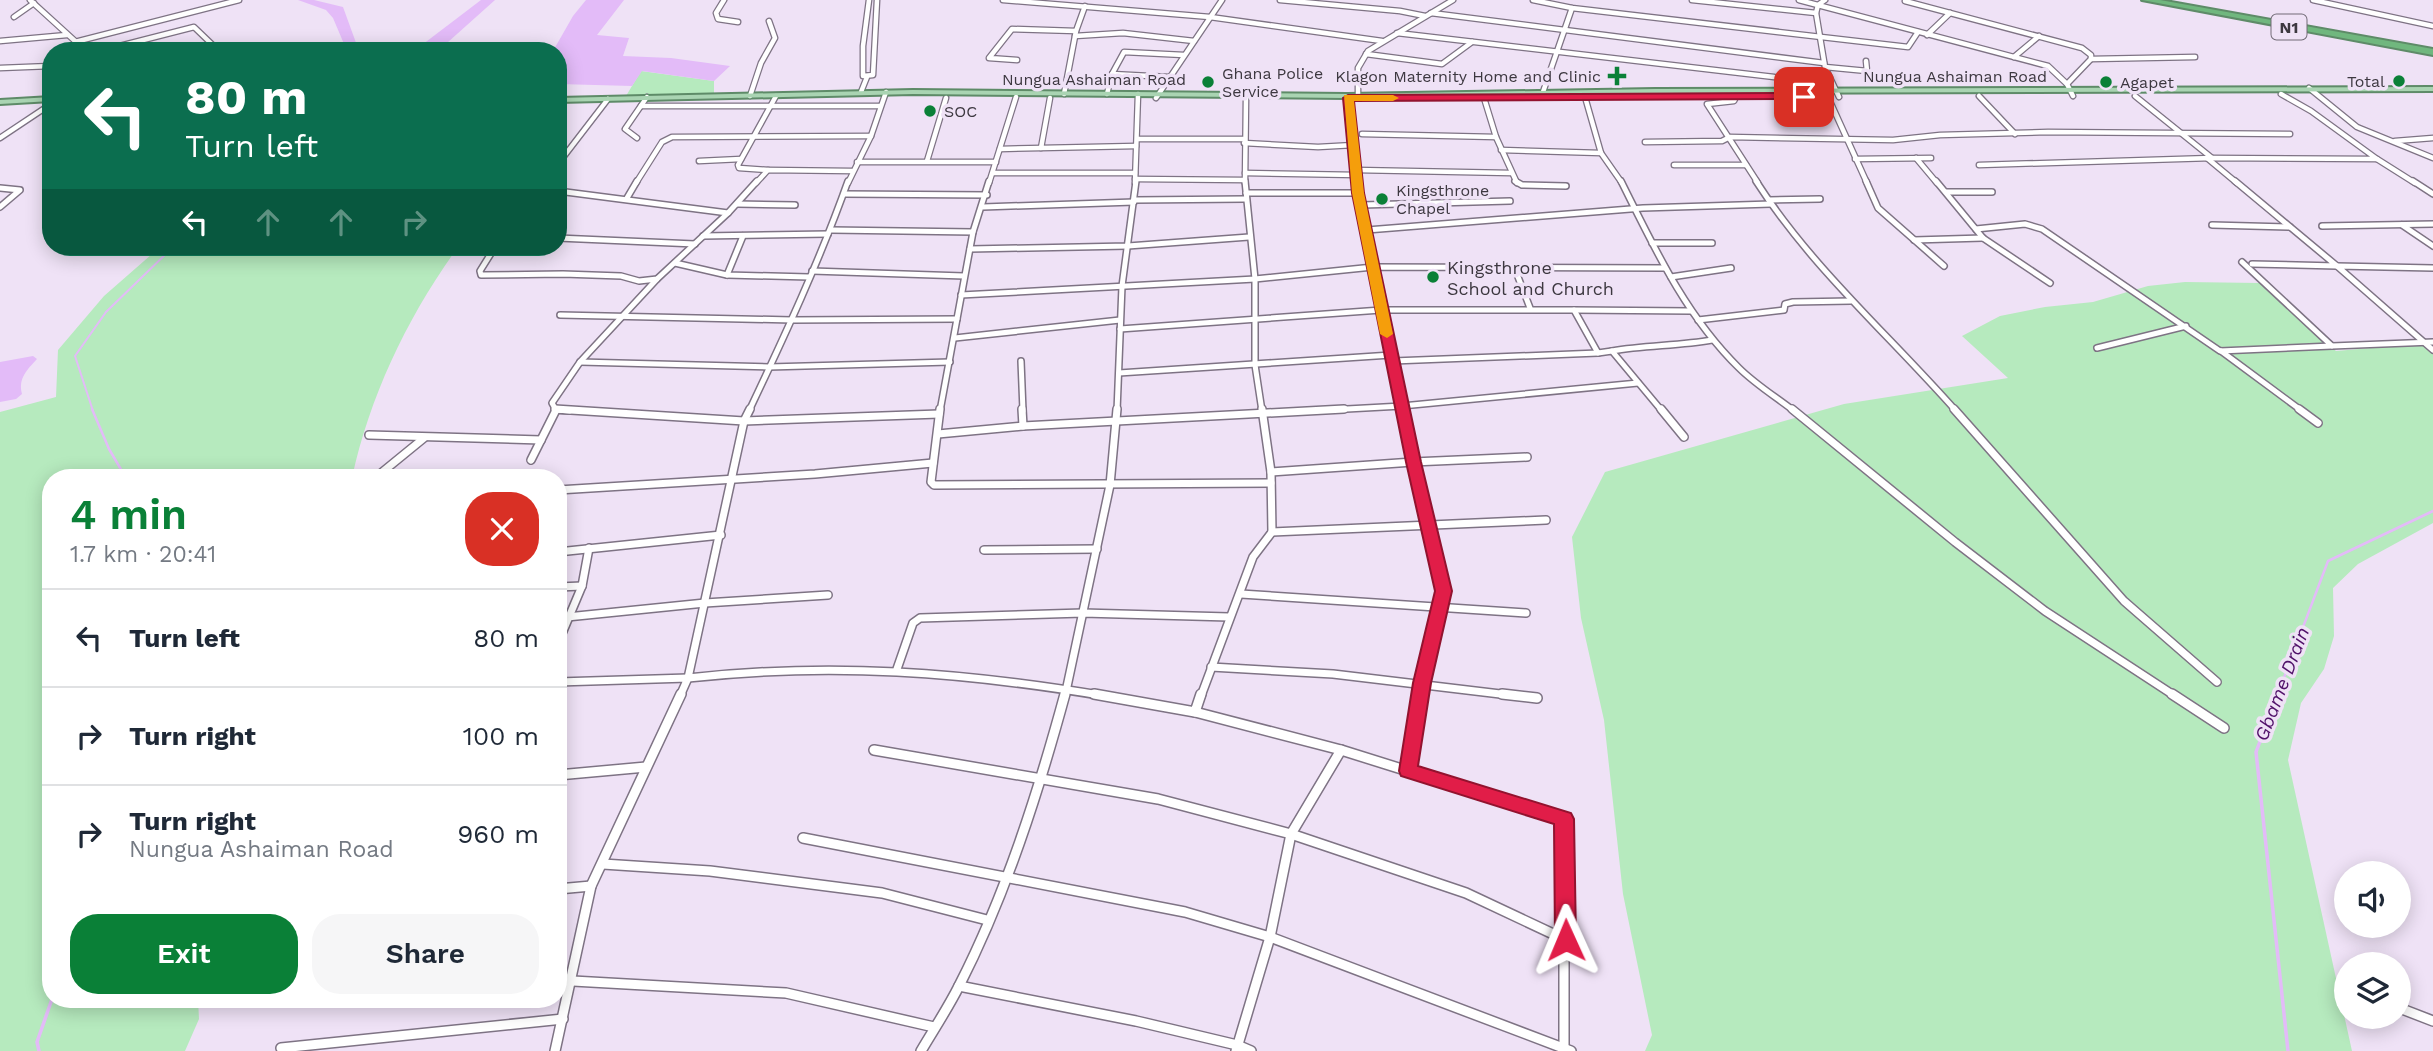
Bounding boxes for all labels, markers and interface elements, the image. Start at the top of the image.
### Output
road number: N1 [2272,15,2306,40]
place label: Ghana Police Service [1222,64,1323,101]
marker: Klagon Maternity Home and Clinic [1607,66,1627,86]
place label: Klagon Maternity Home and Clinic [1335,67,1601,86]
pin [1774,67,1834,127]
street label: Nungua Ashaiman Road [1863,67,2047,86]
text: 80 m [185,68,307,126]
icon: left [70,70,161,161]
street label: Nungua Ashaiman Road [1002,70,1186,89]
place label: Total [2347,72,2385,91]
place label: Agapet [2120,73,2174,92]
marker: Total [2391,73,2407,89]
marker: Ghana Police Service [1200,74,1216,90]
marker: Agapet [2098,74,2114,90]
icon: arrive [1785,78,1823,116]
place label: SOC [944,102,977,121]
marker: SOC [922,103,938,119]
text: Turn left [185,127,318,165]
place label: Kingsthrone Chapel [1396,181,1489,218]
marker: Kingsthrone Chapel [1374,191,1390,207]
icon: left [176,203,214,241]
icon: ahead [249,203,287,241]
icon: ahead [322,203,360,241]
icon: right [395,203,433,241]
place label: Kingsthrone School and Church [1447,257,1614,299]
marker: Kingsthrone School and Church [1425,269,1441,285]
text: 4 min [70,490,187,539]
button: close [465,492,539,566]
text: 1.7 km · 20:41 [70,541,216,568]
icon: left [70,619,108,657]
text: Turn left [129,623,240,653]
text: 80 m [473,623,539,653]
water label: Gbame Drain [2250,624,2314,744]
icon: right [70,717,108,755]
text: Turn right [129,721,256,751]
text: 100 m [463,721,539,751]
text: Turn right [129,806,256,836]
icon: right [70,815,108,853]
text: 960 m [457,819,539,849]
text: Nungua Ashaiman Road [129,836,394,863]
map controls [2334,861,2411,1029]
button: sound [2334,861,2411,938]
position arrow [1529,903,1603,977]
button: Exit [70,914,298,994]
button: Share [312,914,539,994]
button: layers [2334,952,2411,1029]

